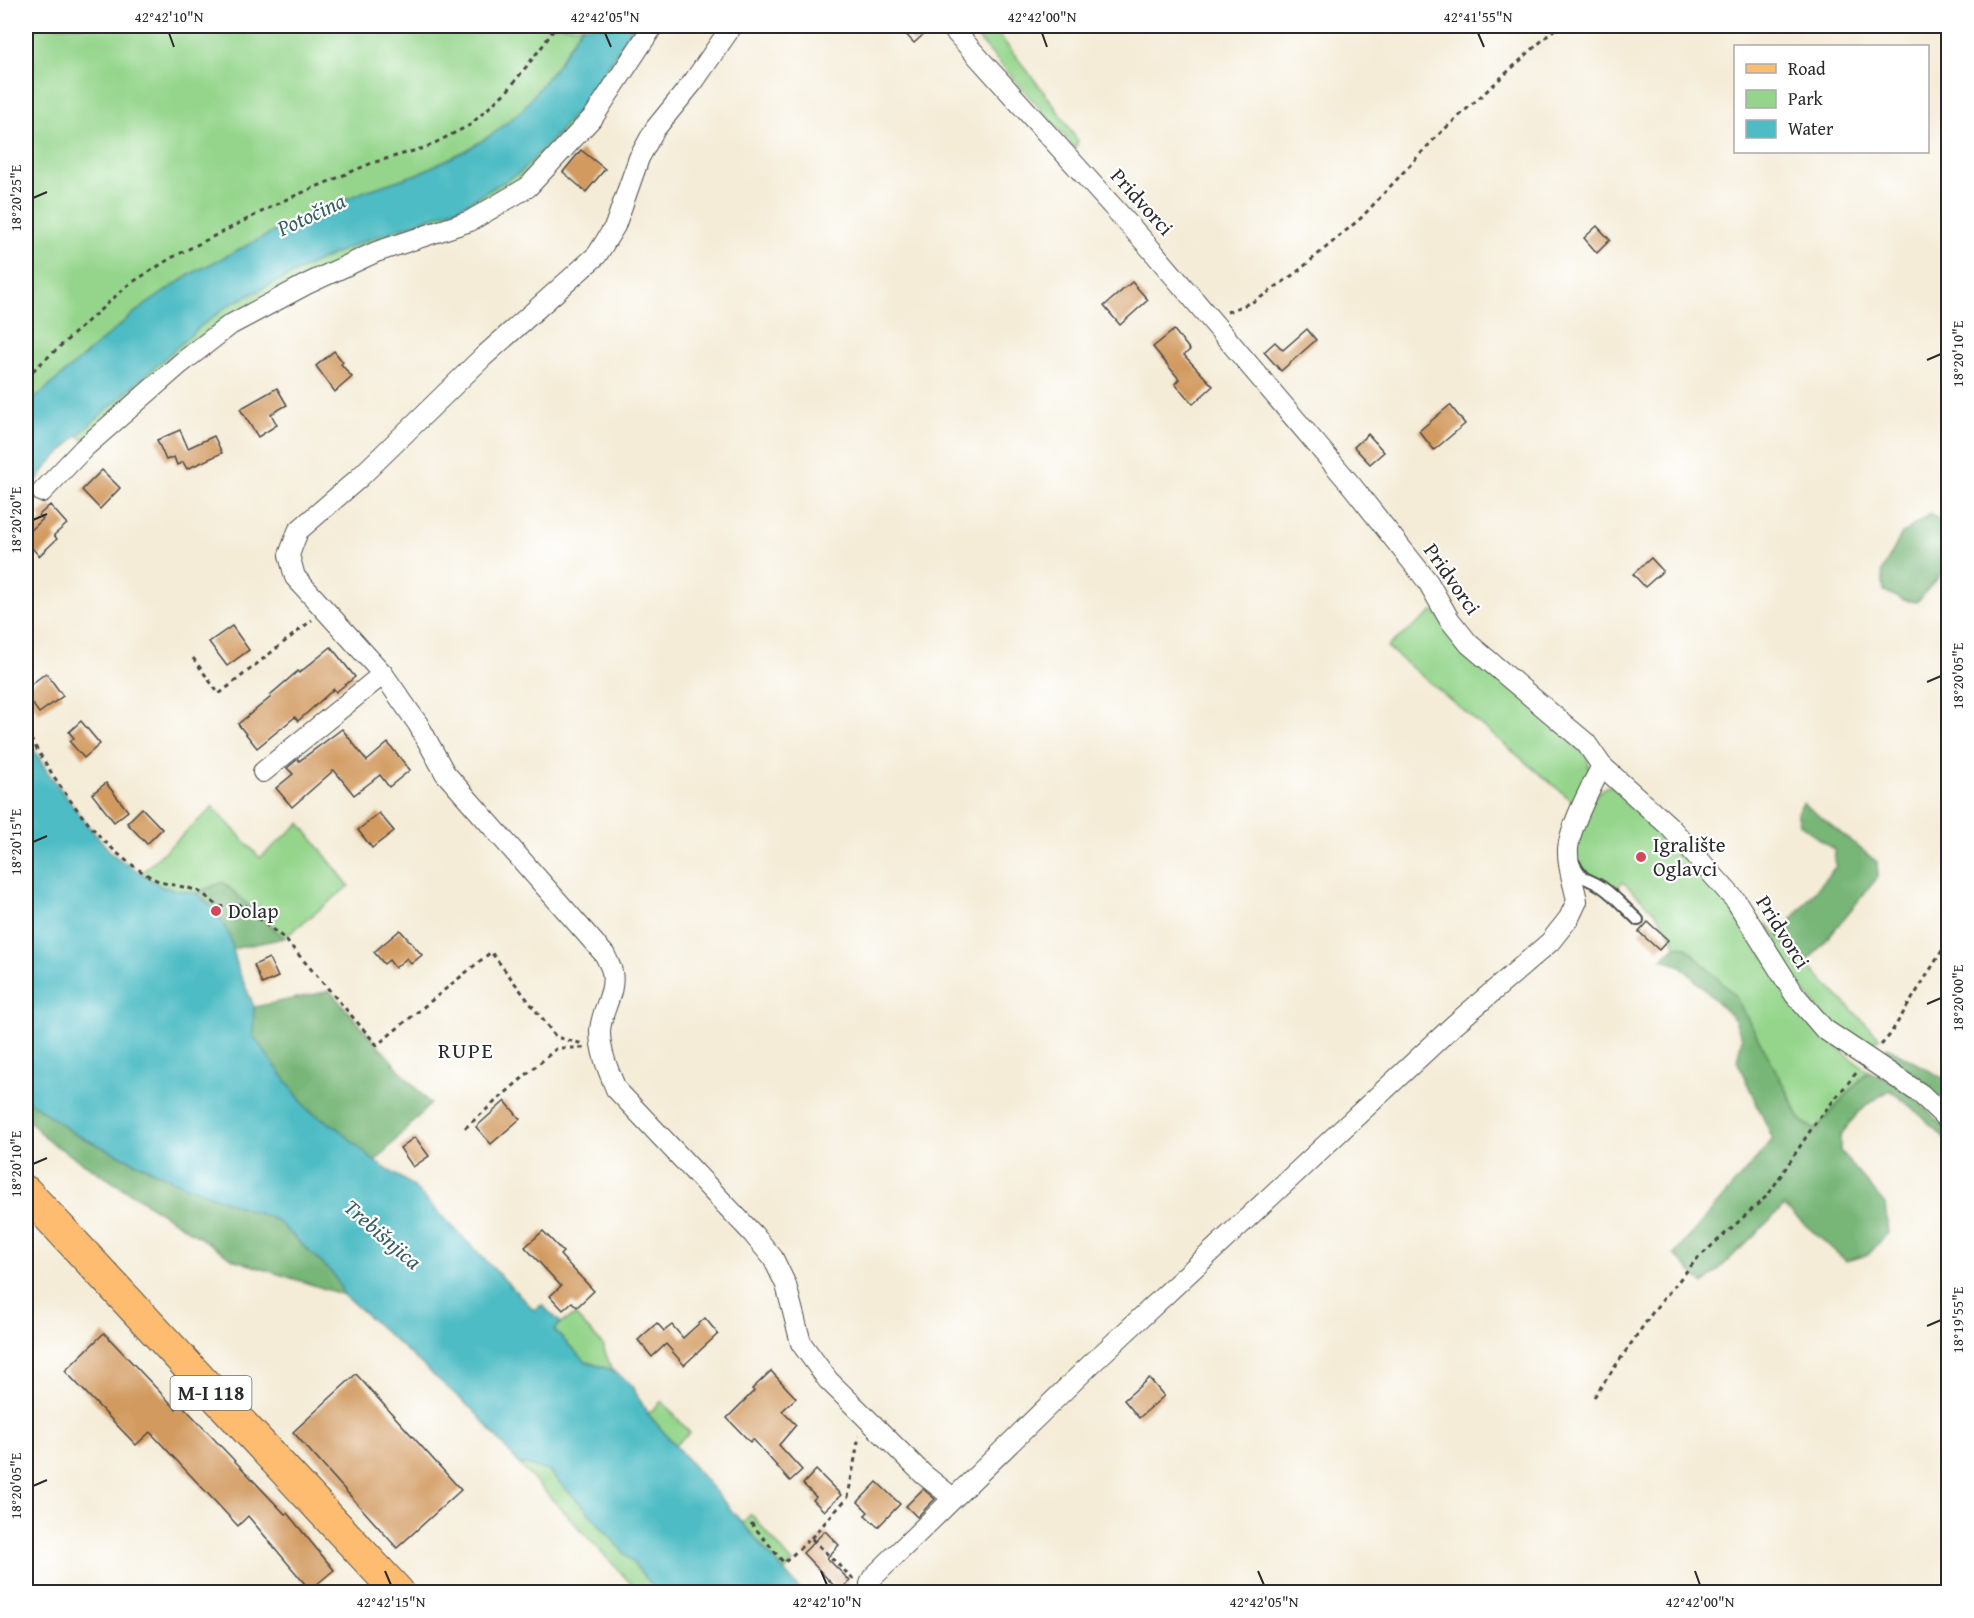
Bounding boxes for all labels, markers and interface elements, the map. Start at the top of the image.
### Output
text: 42°42'10"N [135,6,204,27]
text: 42°42'05"N [571,6,640,27]
text: 42°42'00"N [1008,6,1077,27]
text: 42°41'55"N [1444,6,1513,27]
legend [1734,45,1929,153]
text: Road [1788,55,1826,82]
text: Park [1788,85,1824,112]
text: Water [1788,115,1834,142]
street label: Pridvorci [1104,161,1181,242]
text: 18°20'25"E [5,164,26,231]
water label: Potočina [271,184,351,244]
text: 18°20'10"E [1947,320,1968,387]
text: 18°20'20"E [5,486,26,553]
street label: Pridvorci [1416,536,1488,621]
text: 18°20'05"E [1947,642,1968,709]
text: 18°20'15"E [5,808,26,875]
place label: Igralište Oglavci [1653,829,1726,884]
marker: Igralište Oglavci [1634,850,1648,864]
street label: Pridvorci [1749,889,1818,975]
place label: Dolap [228,895,279,926]
marker: Dolap [209,904,223,918]
text: 18°20'00"E [1947,964,1968,1031]
district label: RUPE [438,1034,494,1066]
text: 18°20'10"E [5,1130,26,1197]
water label: Trebišnjica [337,1191,429,1277]
text: 18°19'55"E [1947,1286,1968,1353]
road number: M-I 118 [170,1376,252,1410]
text: 18°20'05"E [5,1452,26,1519]
text: 42°42'15"N [357,1591,426,1612]
text: 42°42'10"N [793,1591,862,1612]
text: 42°42'05"N [1230,1591,1299,1612]
text: 42°42'00"N [1666,1591,1735,1612]

